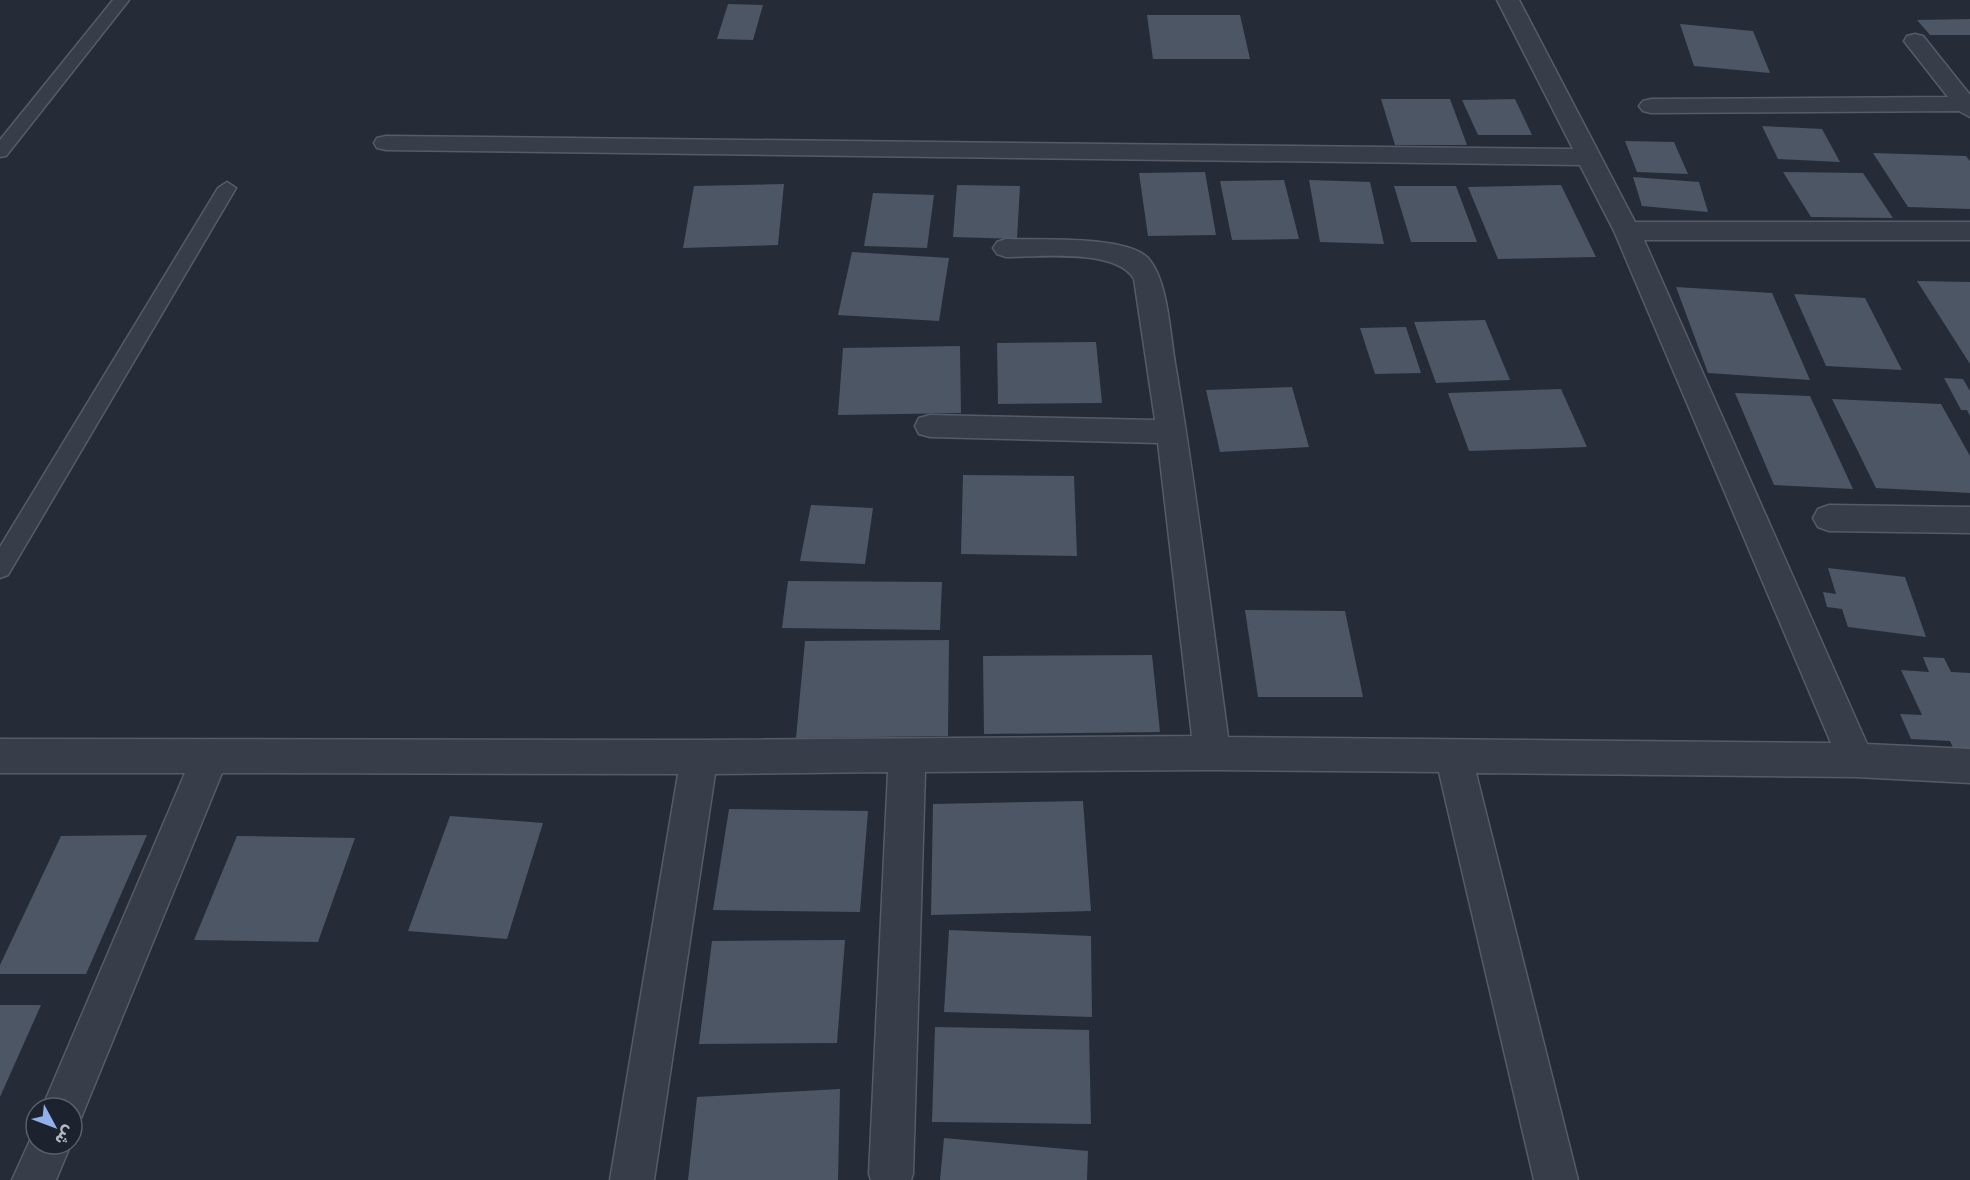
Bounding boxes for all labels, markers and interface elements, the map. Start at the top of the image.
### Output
north arrow [24,1096,84,1156]
text: ش [51,1122,79,1149]

